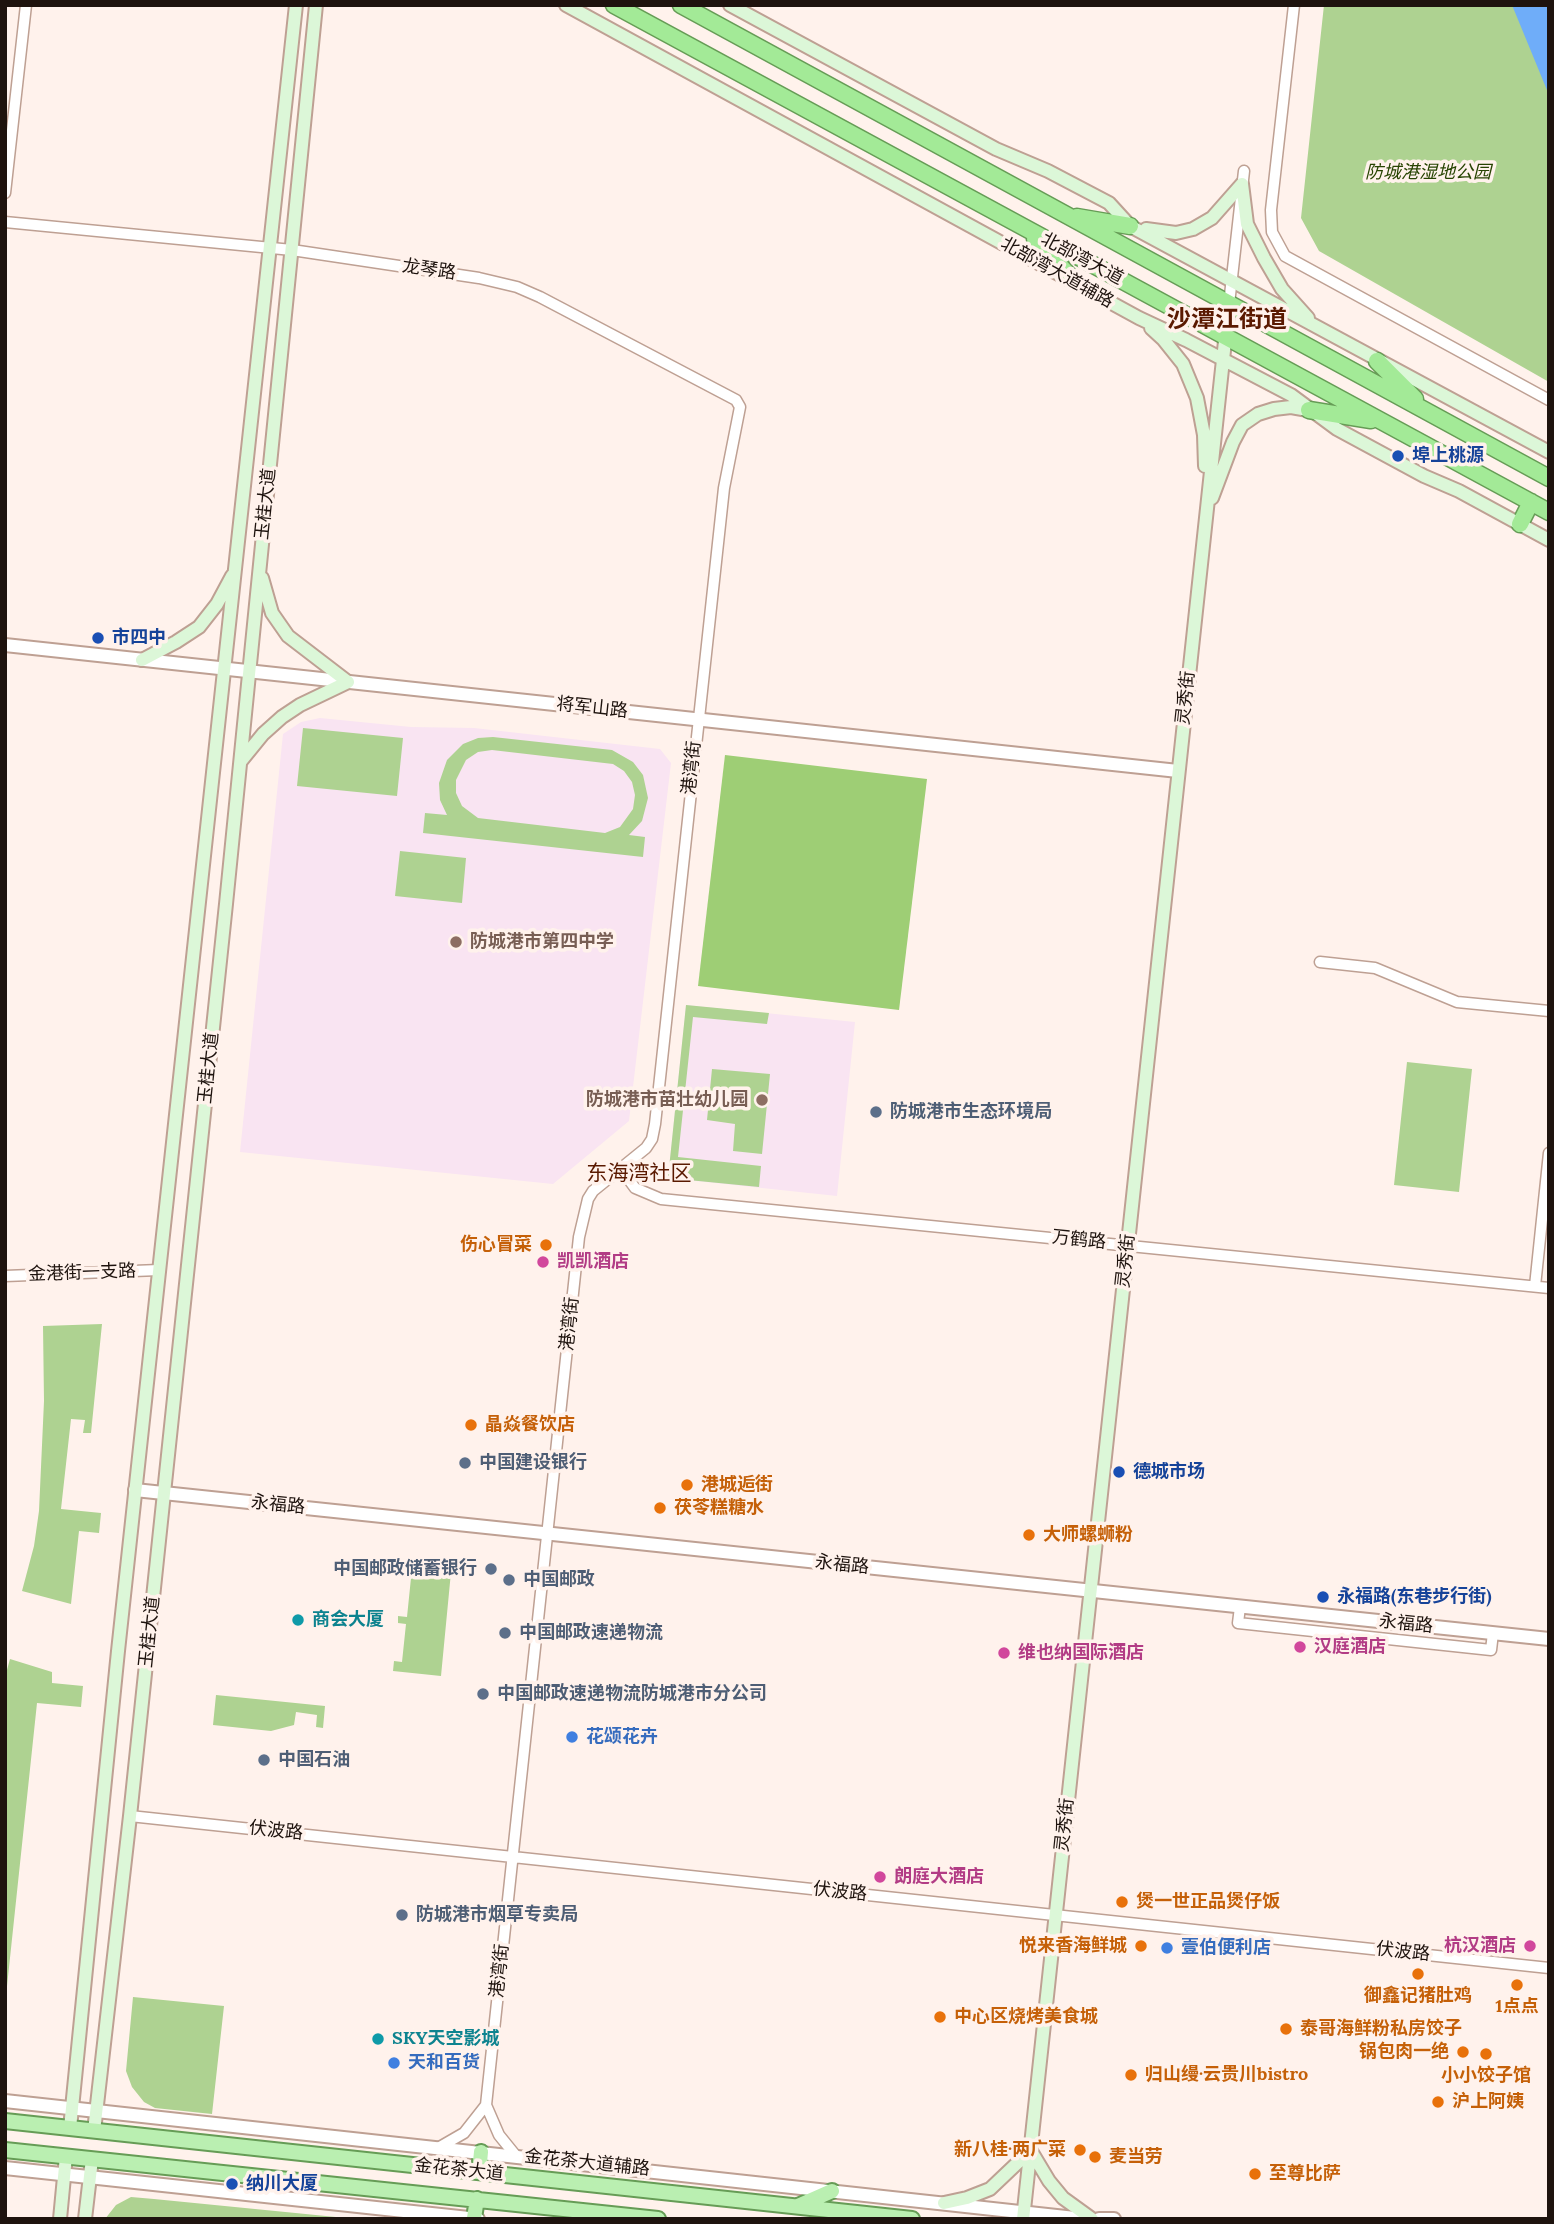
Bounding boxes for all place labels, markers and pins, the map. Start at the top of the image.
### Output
place label: 埠上桃源 [1412,445,1484,467]
marker: 埠上桃源 [1390,448,1406,464]
place label: 市四中 [112,627,166,649]
marker: 市四中 [90,630,106,646]
place label: 防城港市第四中学 [470,931,614,953]
marker: 防城港市第四中学 [448,934,464,950]
place label: 防城港市苗壮幼儿园 [586,1089,748,1111]
marker: 防城港市苗壮幼儿园 [754,1092,770,1108]
place label: 防城港市生态环境局 [890,1101,1052,1123]
marker: 防城港市生态环境局 [868,1104,884,1120]
place label: 伤心冒菜 [460,1234,532,1256]
marker: 伤心冒菜 [538,1237,554,1253]
place label: 凯凯酒店 [557,1251,629,1273]
marker: 凯凯酒店 [535,1254,551,1270]
place label: 晶焱餐饮店 [485,1414,575,1436]
marker: 晶焱餐饮店 [463,1417,479,1433]
place label: 中国建设银行 [479,1452,587,1474]
marker: 中国建设银行 [457,1455,473,1471]
place label: 德城市场 [1133,1461,1205,1483]
marker: 德城市场 [1111,1464,1127,1480]
place label: 港城逅街 [701,1474,773,1496]
marker: 港城逅街 [679,1477,695,1493]
place label: 茯苓糕糖水 [674,1497,764,1519]
marker: 茯苓糕糖水 [652,1500,668,1516]
place label: 大师螺蛳粉 [1043,1524,1133,1546]
marker: 大师螺蛳粉 [1021,1527,1037,1543]
place label: 中国邮政储蓄银行 [333,1558,477,1580]
marker: 中国邮政储蓄银行 [483,1561,499,1577]
place label: 中国邮政 [523,1569,595,1591]
marker: 中国邮政 [501,1572,517,1588]
place label: 永福路(东巷步行街) [1337,1586,1492,1608]
marker: 永福路(东巷步行街) [1315,1589,1331,1605]
place label: 商会大厦 [312,1609,384,1631]
marker: 商会大厦 [290,1612,306,1628]
place label: 中国邮政速递物流 [519,1622,663,1644]
marker: 中国邮政速递物流 [497,1625,513,1641]
place label: 汉庭酒店 [1314,1636,1386,1658]
marker: 汉庭酒店 [1292,1639,1308,1655]
place label: 维也纳国际酒店 [1018,1642,1144,1664]
marker: 维也纳国际酒店 [996,1645,1012,1661]
place label: 中国邮政速递物流防城港市分公司 [497,1683,767,1705]
marker: 中国邮政速递物流防城港市分公司 [475,1686,491,1702]
place label: 花颂花卉 [586,1726,658,1748]
marker: 花颂花卉 [564,1729,580,1745]
place label: 中国石油 [278,1749,350,1771]
marker: 中国石油 [256,1752,272,1768]
place label: 朗庭大酒店 [894,1866,984,1888]
marker: 朗庭大酒店 [872,1869,888,1885]
place label: 煲一世正品煲仔饭 [1136,1891,1280,1913]
marker: 煲一世正品煲仔饭 [1114,1894,1130,1910]
place label: 防城港市烟草专卖局 [416,1904,578,1926]
marker: 防城港市烟草专卖局 [394,1907,410,1923]
place label: 悦来香海鲜城 [1019,1935,1127,1957]
place label: 杭汉酒店 [1444,1935,1516,1957]
place label: 壹伯便利店 [1181,1937,1271,1959]
marker: 悦来香海鲜城 [1133,1938,1149,1954]
marker: 杭汉酒店 [1522,1938,1538,1954]
marker: 壹伯便利店 [1159,1940,1175,1956]
marker: 御鑫记猪肚鸡 [1410,1966,1426,1982]
marker: 1点点 [1509,1977,1525,1993]
place label: 御鑫记猪肚鸡 [1364,1985,1472,2007]
place label: 1点点 [1495,1996,1539,2018]
place label: 中心区烧烤美食城 [954,2006,1098,2028]
marker: 中心区烧烤美食城 [932,2009,948,2025]
place label: 泰哥海鲜粉私房饺子 [1300,2018,1462,2040]
marker: 泰哥海鲜粉私房饺子 [1278,2021,1294,2037]
place label: SKY天空影城 [392,2028,500,2050]
marker: SKY天空影城 [370,2031,386,2047]
place label: 锅包肉一绝 [1359,2041,1449,2063]
marker: 锅包肉一绝 [1455,2044,1471,2060]
marker: 小小饺子馆 [1478,2046,1494,2062]
place label: 天和百货 [408,2052,480,2074]
marker: 天和百货 [386,2055,402,2071]
place label: 归山缦·云贵川bistro [1145,2064,1308,2086]
place label: 小小饺子馆 [1441,2065,1531,2087]
marker: 归山缦·云贵川bistro [1123,2067,1139,2083]
place label: 沪上阿姨 [1452,2091,1524,2113]
marker: 沪上阿姨 [1430,2094,1446,2110]
place label: 新八桂·两广菜 [954,2139,1066,2161]
marker: 新八桂·两广菜 [1072,2142,1088,2158]
place label: 麦当劳 [1109,2146,1163,2168]
marker: 麦当劳 [1087,2149,1103,2165]
place label: 至尊比萨 [1269,2163,1341,2185]
marker: 至尊比萨 [1247,2166,1263,2182]
place label: 纳川大厦 [246,2173,318,2195]
marker: 纳川大厦 [224,2176,240,2192]

